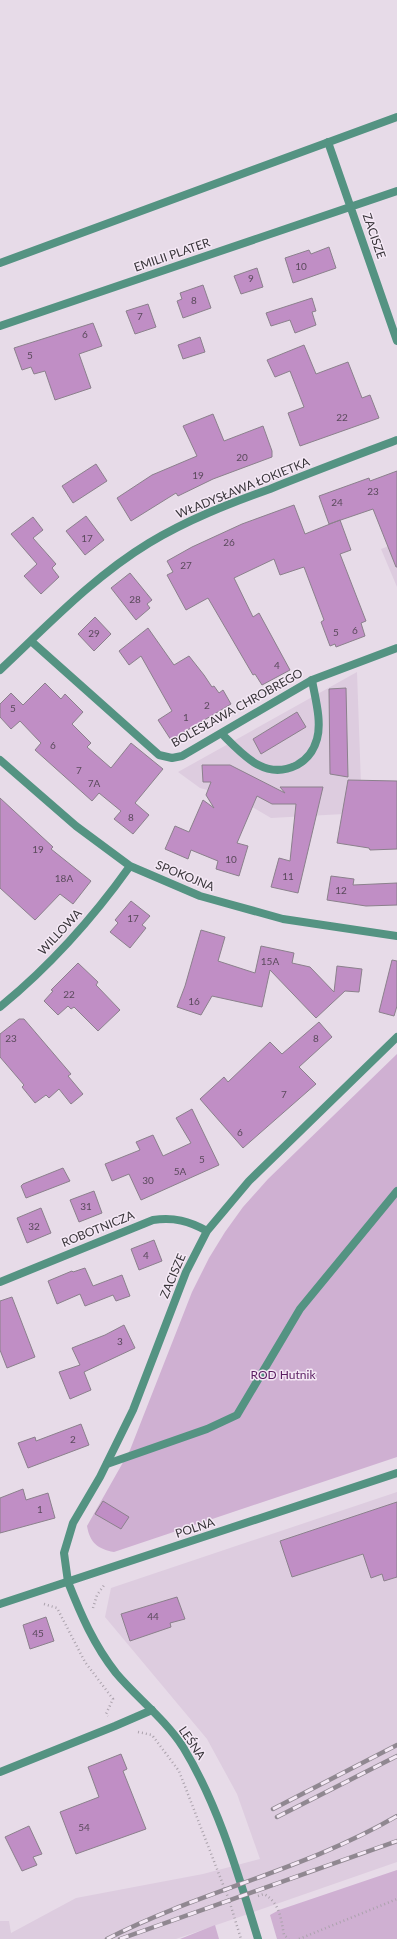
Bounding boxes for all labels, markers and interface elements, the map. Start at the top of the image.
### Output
street label: ZACISZE [360,211,389,261]
street label: EMILII PLATER [132,234,212,275]
house number: 10 [295,260,307,272]
house number: 9 [248,272,254,284]
house number: 8 [191,294,197,306]
house number: 7 [137,310,143,322]
house number: 6 [82,328,88,340]
house number: 5 [27,349,33,361]
house number: 22 [336,411,348,423]
house number: 20 [236,451,248,463]
street label: WŁADYSŁAWA ŁOKIETKA [174,454,313,521]
house number: 19 [192,469,204,481]
house number: 23 [367,485,379,497]
house number: 24 [331,496,343,508]
house number: 17 [81,532,93,544]
house number: 26 [223,536,235,548]
house number: 27 [180,559,192,571]
house number: 28 [129,593,141,605]
house number: 6 [352,624,358,636]
house number: 5 [333,626,339,638]
house number: 29 [88,627,100,639]
house number: 4 [274,659,280,671]
street label: BOLESŁAWA CHROBREGO [168,665,306,750]
house number: 2 [204,699,210,711]
house number: 5 [10,702,16,714]
house number: 1 [183,711,189,723]
house number: 6 [50,739,56,751]
house number: 7 [76,764,82,776]
house number: 7A [88,777,101,789]
house number: 8 [128,811,134,823]
house number: 19 [32,843,44,855]
house number: 10 [225,853,237,865]
street label: SPOKOJNA [154,857,218,894]
house number: 11 [282,870,294,882]
house number: 18A [55,872,73,884]
house number: 12 [335,884,347,896]
street label: WILLOWA [35,905,85,958]
house number: 17 [127,912,139,924]
house number: 15A [261,955,279,967]
house number: 22 [63,988,75,1000]
house number: 16 [188,995,200,1007]
house number: 23 [5,1032,17,1044]
house number: 8 [313,1032,319,1044]
house number: 7 [281,1088,287,1100]
house number: 6 [237,1126,243,1138]
house number: 5 [199,1153,205,1165]
house number: 5A [174,1165,187,1177]
house number: 30 [142,1174,154,1186]
house number: 31 [80,1200,92,1212]
street label: ROBOTNICZA [59,1207,137,1250]
house number: 32 [28,1220,40,1232]
house number: 4 [143,1249,149,1261]
street label: ZACISZE [156,1251,189,1300]
house number: 3 [117,1335,123,1347]
park label: ROD Hutnik [251,1367,316,1382]
house number: 2 [70,1433,76,1445]
house number: 1 [37,1503,43,1515]
street label: POLNA [173,1514,217,1541]
house number: 44 [147,1610,159,1622]
house number: 45 [32,1627,44,1639]
street label: LEŚNA [176,1723,209,1763]
house number: 54 [78,1821,90,1833]

